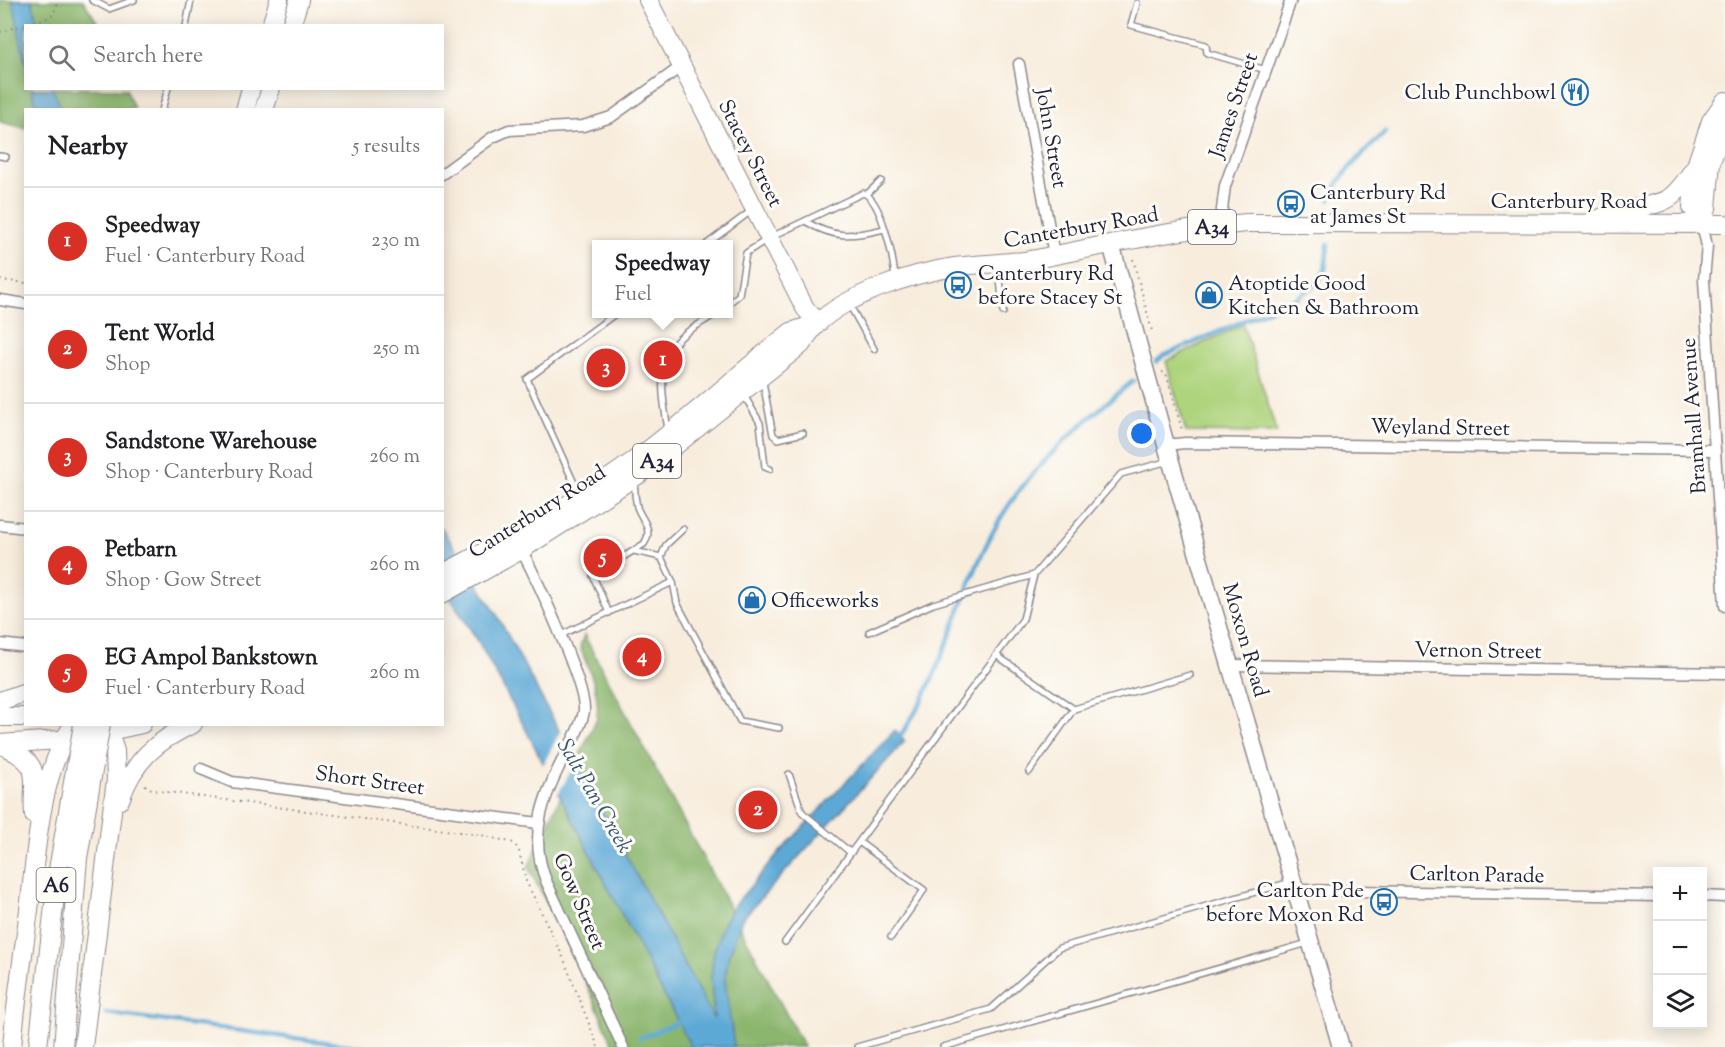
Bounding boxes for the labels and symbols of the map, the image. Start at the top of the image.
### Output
street label: James Street [1203,49,1267,163]
restaurant icon: Club Punchbowl [1560,77,1590,107]
place label: Club Punchbowl [1404,79,1556,109]
street label: John Street [1026,85,1074,191]
street label: Stacey Street [709,95,789,213]
place label: Canterbury Rd at James St [1310,179,1446,233]
street label: Canterbury Road [1491,188,1648,218]
bus stop icon: Canterbury Rd at James St [1276,189,1306,219]
street label: Canterbury Road [1002,201,1161,257]
road number: A34 [1188,210,1236,244]
place label: Canterbury Rd before Stacey St [978,260,1122,314]
bus stop icon: Canterbury Rd before Stacey St [943,270,973,300]
place label: Atoptide Good Kitchen & Bathroom [1228,270,1419,324]
shop icon: Atoptide Good Kitchen & Bathroom [1194,280,1224,310]
street label: Bramhall Avenue [1675,337,1715,495]
pin: 1 [644,338,682,382]
pin: 3 [586,346,626,391]
street label: Weyland Street [1370,413,1510,445]
your location [1127,419,1156,448]
road number: A34 [633,444,681,478]
street label: Canterbury Road [464,458,613,567]
pin: 5 [584,536,622,580]
street label: Moxon Road [1214,580,1275,701]
shop icon: Officeworks [737,585,767,615]
place label: Officeworks [771,587,879,617]
pin: 4 [622,634,662,680]
street label: Vernon Street [1414,636,1542,668]
water label: Salt Pan Creek [548,733,639,860]
street label: Short Street [313,759,426,804]
pin: 2 [738,788,777,832]
street label: Gow Street [544,849,612,955]
street label: Carlton Parade [1409,860,1545,892]
road number: A6 [36,868,76,902]
place label: Carlton Pde before Moxon Rd [1206,877,1364,931]
bus stop icon: Carlton Pde before Moxon Rd [1369,887,1399,917]

